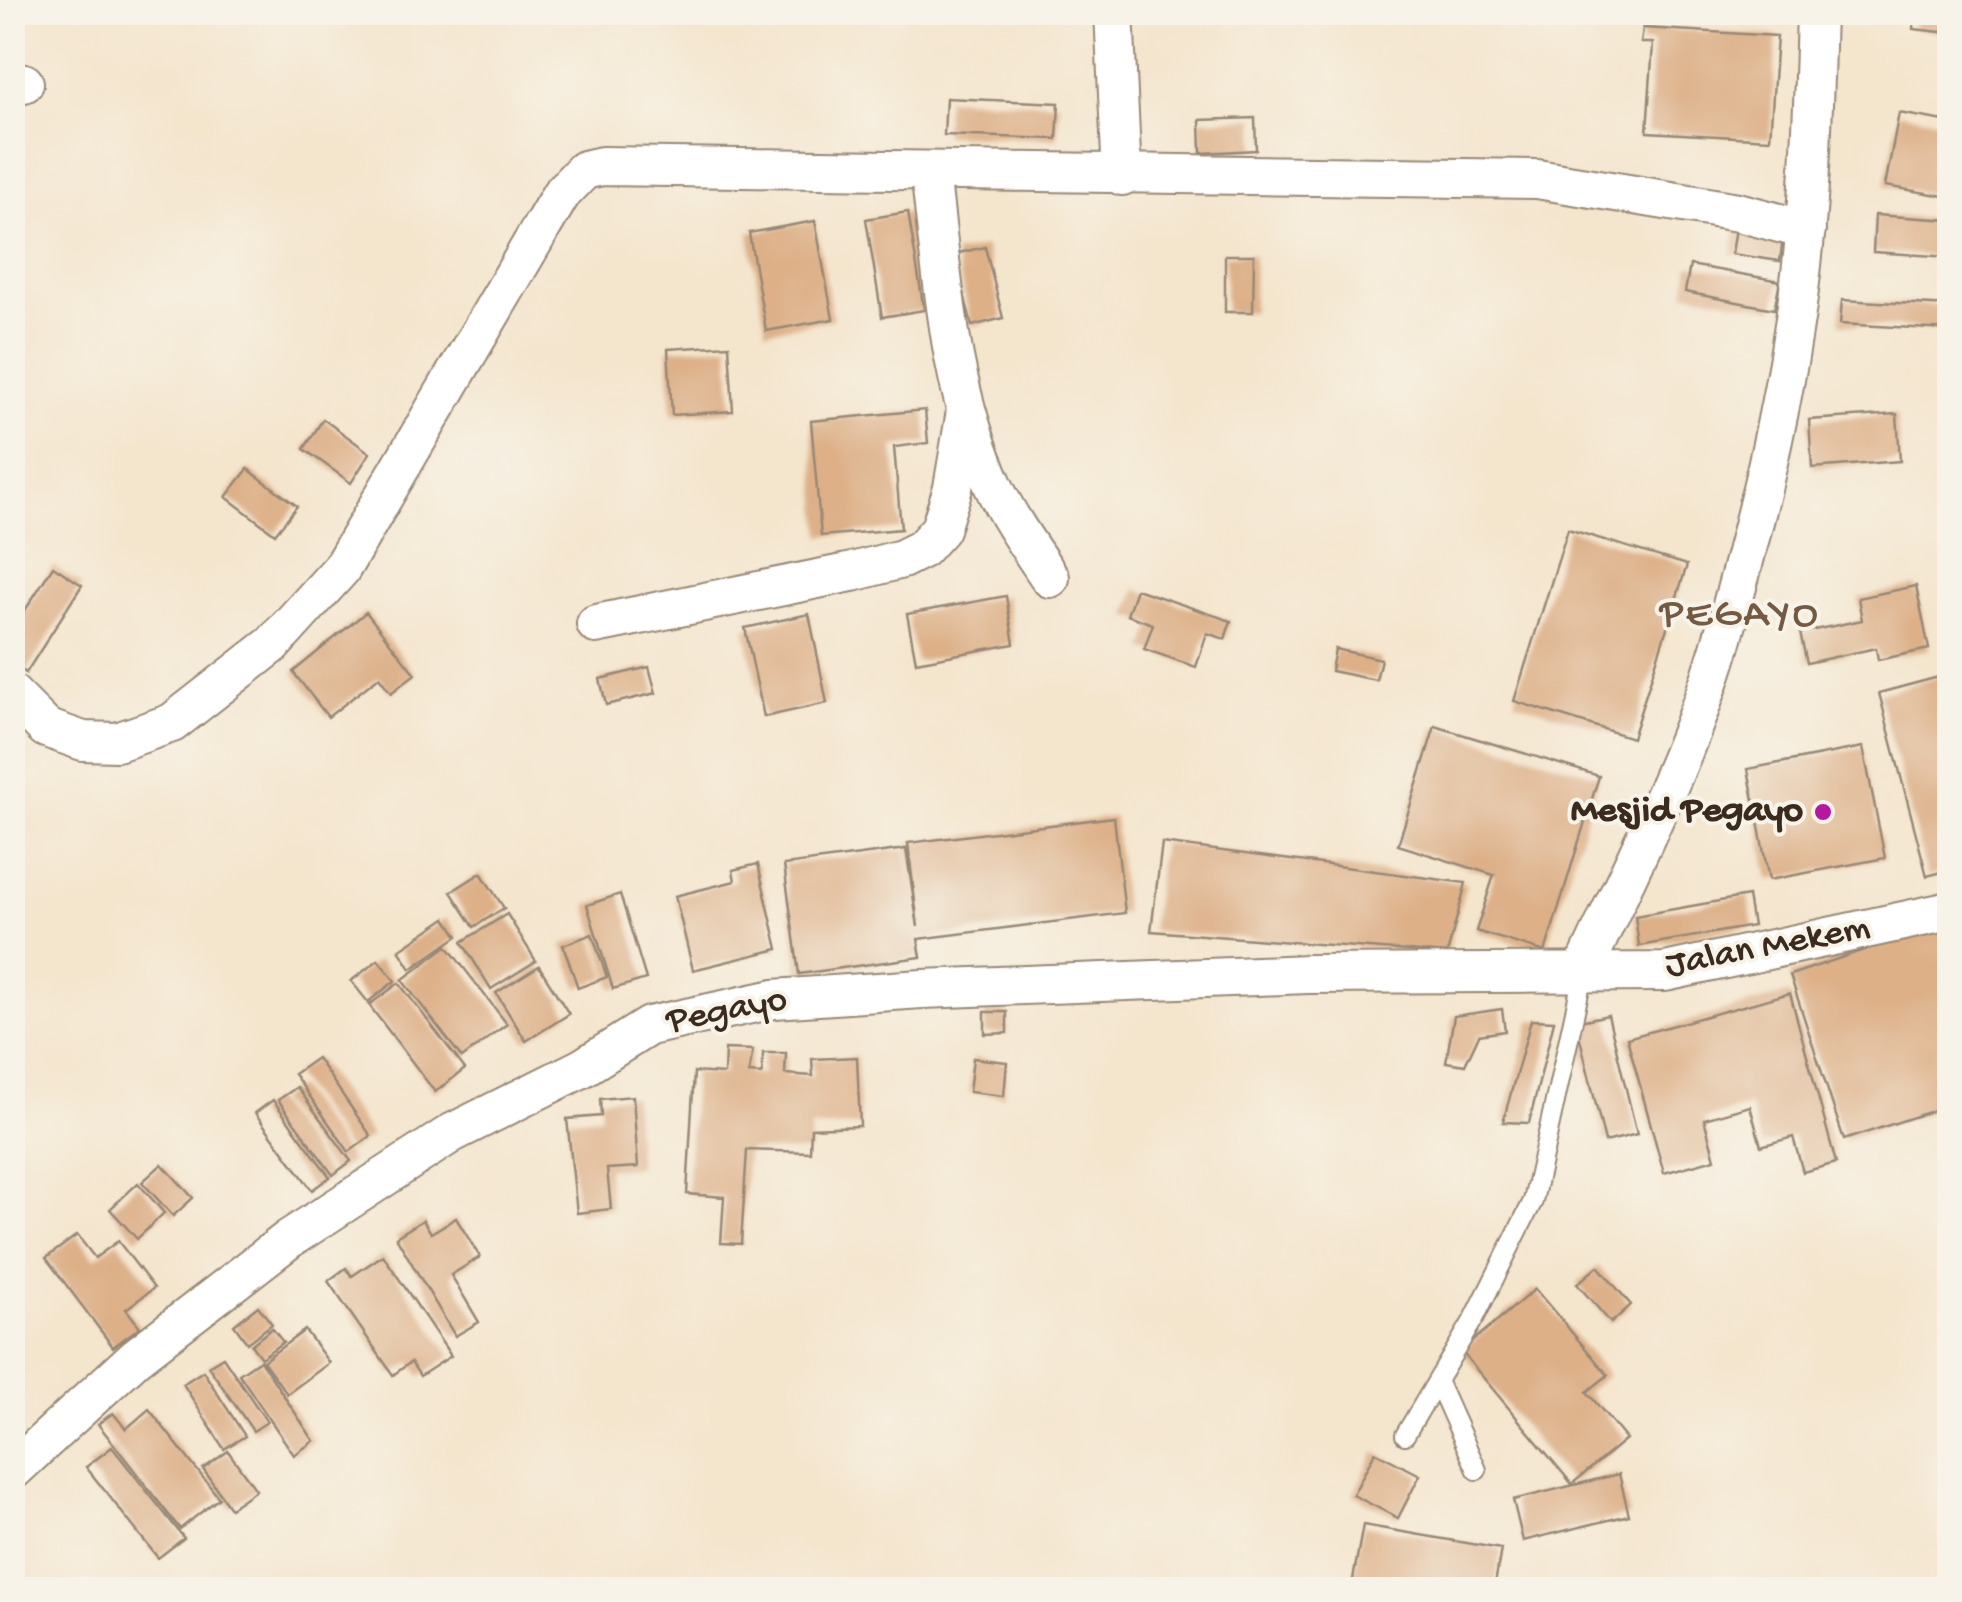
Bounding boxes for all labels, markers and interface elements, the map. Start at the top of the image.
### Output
district label: PEGAYO [1658,592,1820,641]
place label: Mesjid Pegayo [1571,790,1803,834]
marker: Mesjid Pegayo [1812,801,1834,823]
street label: Jalan Mekem [1662,907,1874,989]
street label: Pegayo [662,979,791,1045]

